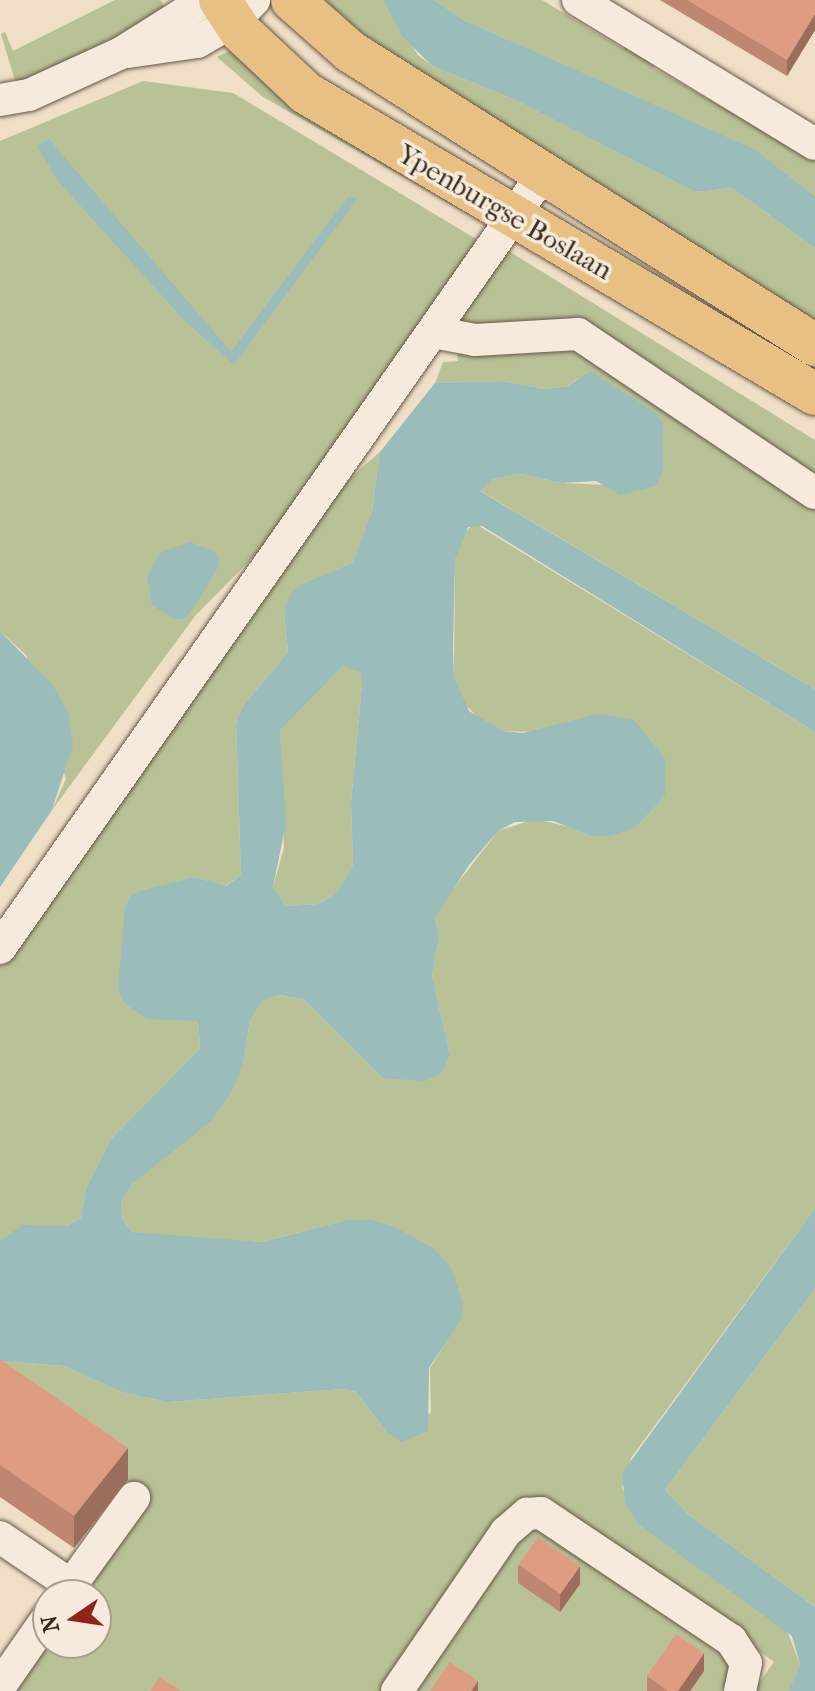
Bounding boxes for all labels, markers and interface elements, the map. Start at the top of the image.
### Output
street label: Ypenburgse Boslaan [392,137,618,287]
north arrow [32,1579,112,1659]
text: N [36,1613,65,1635]

